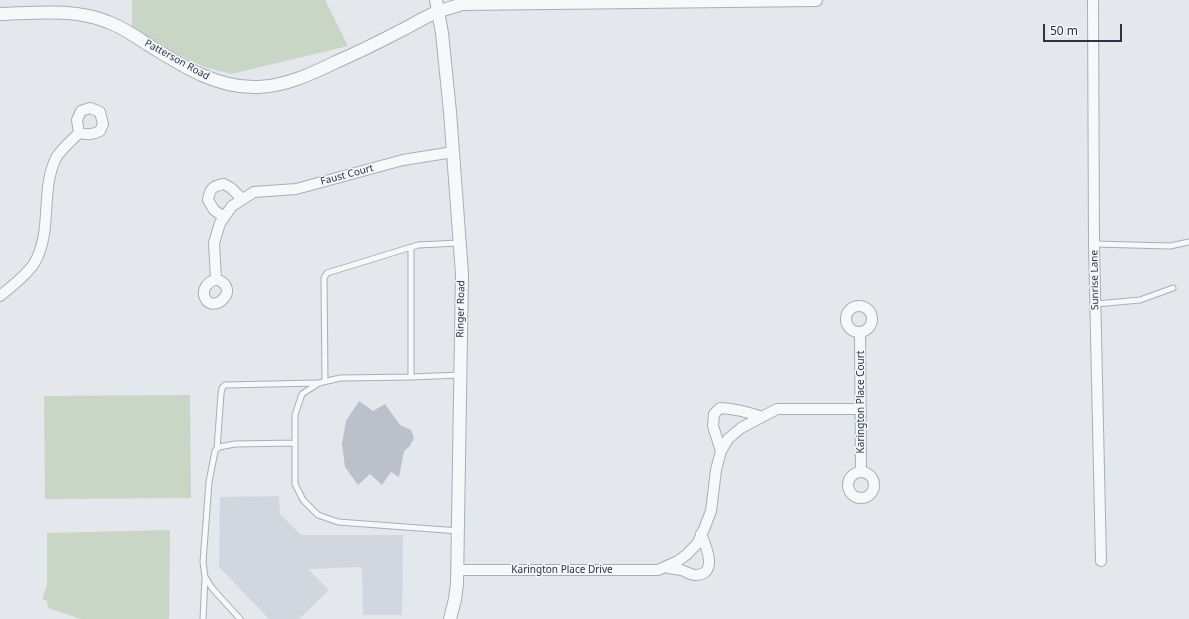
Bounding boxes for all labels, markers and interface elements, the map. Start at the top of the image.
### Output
scale bar [1045,16,1124,42]
text: 50 m [1050,22,1078,39]
street label: Patterson Road [142,37,212,83]
street label: Faust Court [319,162,375,188]
street label: Sunrise Lane [1088,250,1102,310]
street label: Ringer Road [454,280,468,338]
street label: Karington Place Court [855,351,867,453]
street label: Karington Place Drive [511,564,613,576]

